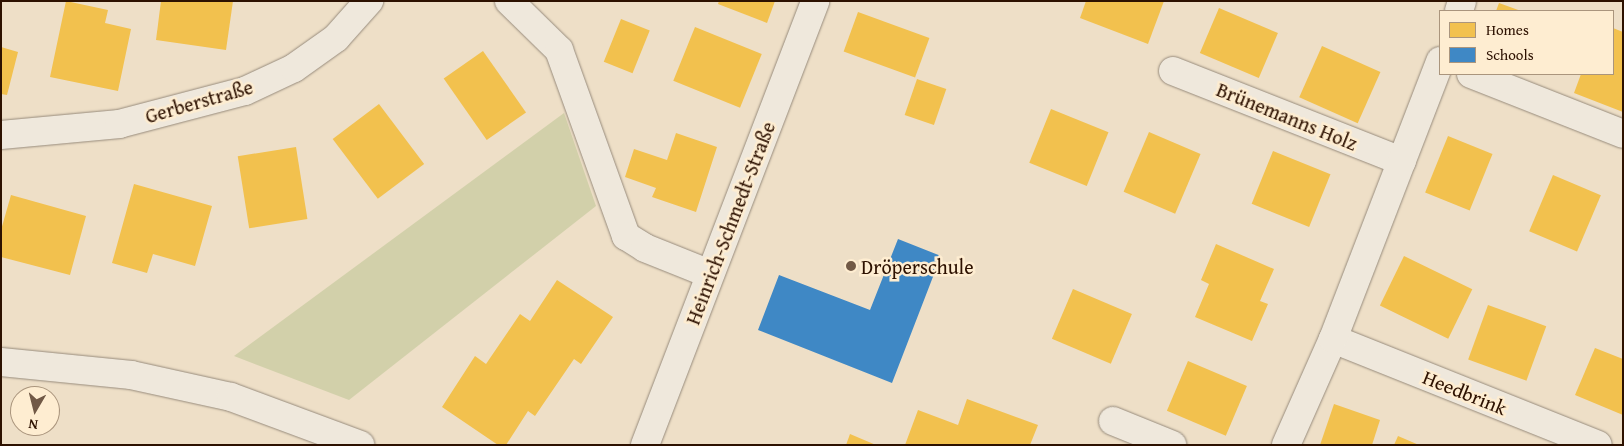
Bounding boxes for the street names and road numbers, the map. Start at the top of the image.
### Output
street label: Gerberstraße [142,74,256,128]
street label: Brünemanns Holz [1213,77,1361,155]
street label: Heinrich-Schmedt-Straße [680,118,780,328]
street label: Heedbrink [1420,364,1510,420]

